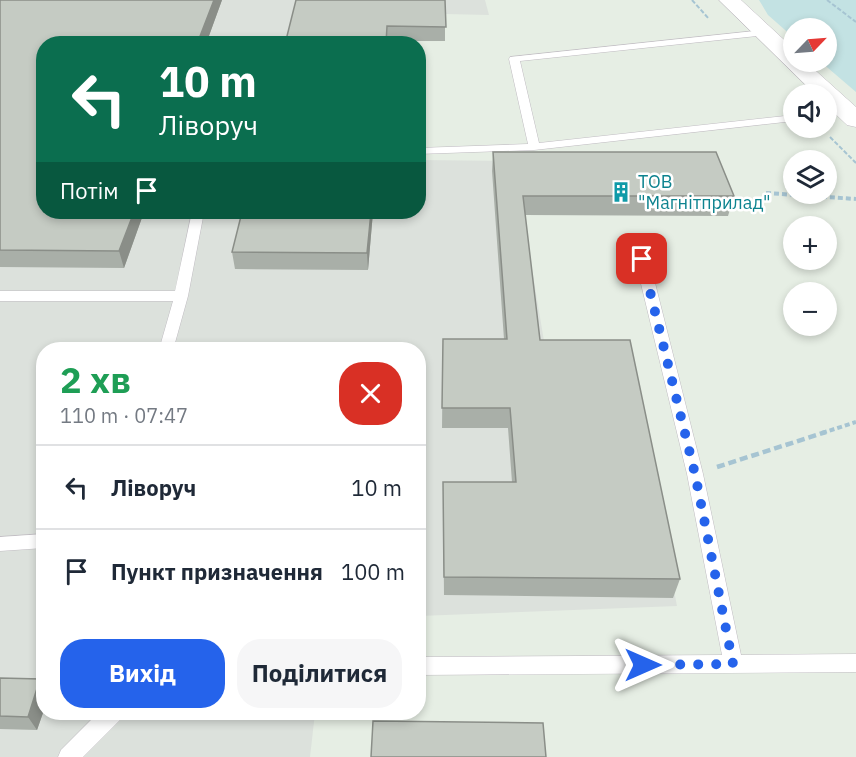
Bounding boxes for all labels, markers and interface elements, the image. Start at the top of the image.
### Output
north arrow [783,18,837,72]
map controls [783,18,837,336]
text: 10 m [159,54,257,109]
icon: left [60,60,138,138]
button: sound [783,84,837,138]
text: Ліворуч [159,107,258,142]
button: layers [783,150,837,204]
place label: ТОВ "Магнітприлад" [638,170,770,214]
icon: arrive [130,174,163,207]
text: Потім [60,176,118,205]
building icon: ТОВ "Магнітприлад" [609,180,633,204]
button: + [783,216,837,270]
pin [616,233,667,284]
icon: arrive [625,242,658,275]
button: − [783,282,837,336]
text: 2 хв [60,356,131,403]
button: close [339,362,402,425]
text: 110 m · 07:47 [60,402,188,429]
icon: left [60,471,93,504]
text: Ліворуч [111,473,196,502]
text: 10 m [351,473,402,502]
icon: arrive [60,555,93,588]
text: Пункт призначення [111,557,323,586]
text: 100 m [341,557,405,586]
position arrow [611,633,675,697]
button: Вихід [60,639,225,708]
button: Поділитися [237,639,402,708]

